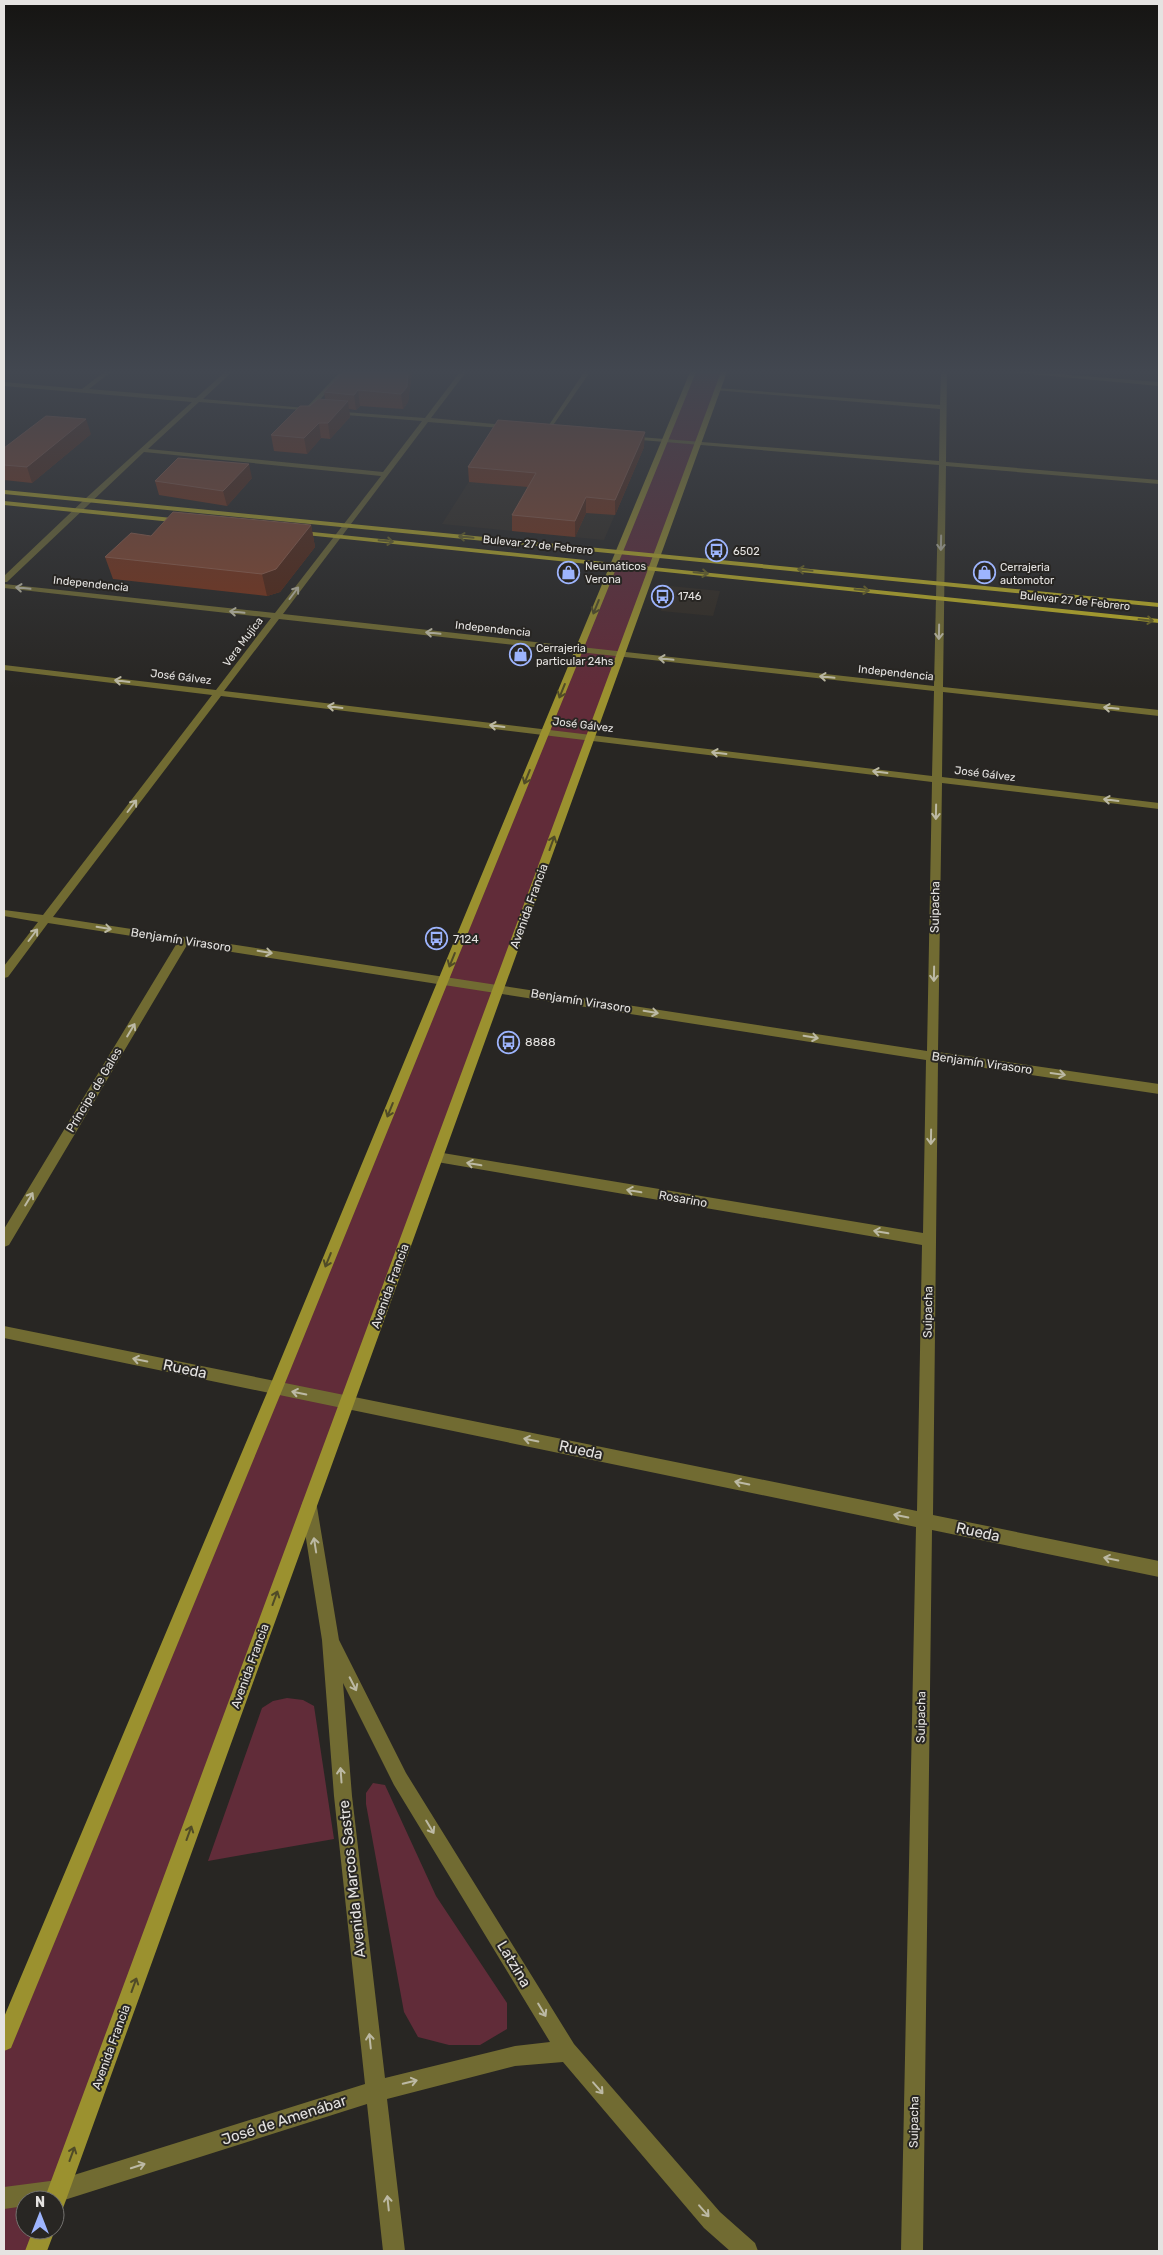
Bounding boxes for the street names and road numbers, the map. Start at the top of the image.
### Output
street label: Bulevar 27 de Febrero [482,533,594,557]
street label: Independencia [53,574,129,594]
street label: Bulevar 27 de Febrero [1019,589,1131,613]
street label: Vera Mujíca [220,615,266,669]
street label: Independencia [455,619,531,639]
street label: Independencia [858,663,934,683]
street label: José Gálvez [150,667,213,687]
street label: José Gálvez [552,715,615,735]
street label: José Gálvez [954,764,1017,784]
street label: Avenida Francia [507,862,551,950]
street label: Suipacha [928,881,942,933]
street label: Benjamín Virasoro [130,925,232,955]
street label: Benjamín Virasoro [530,986,632,1016]
street label: Príncipe de Gales [63,1045,125,1135]
street label: Benjamín Virasoro [931,1049,1033,1077]
street label: Rosarino [658,1188,708,1210]
street label: Avenida Francia [368,1242,412,1330]
street label: Suipacha [921,1286,935,1338]
street label: Rueda [161,1356,209,1382]
street label: Rueda [557,1437,605,1463]
street label: Rueda [954,1519,1002,1545]
street label: Avenida Francia [228,1622,272,1710]
street label: Suipacha [914,1691,928,1743]
street label: Avenida Marcos Sastre [335,1799,369,1959]
street label: Latzina [493,1937,535,1991]
street label: Avenida Francia [89,2003,133,2091]
street label: José de Amenábar [219,2091,349,2149]
street label: Suipacha [907,2096,921,2148]

